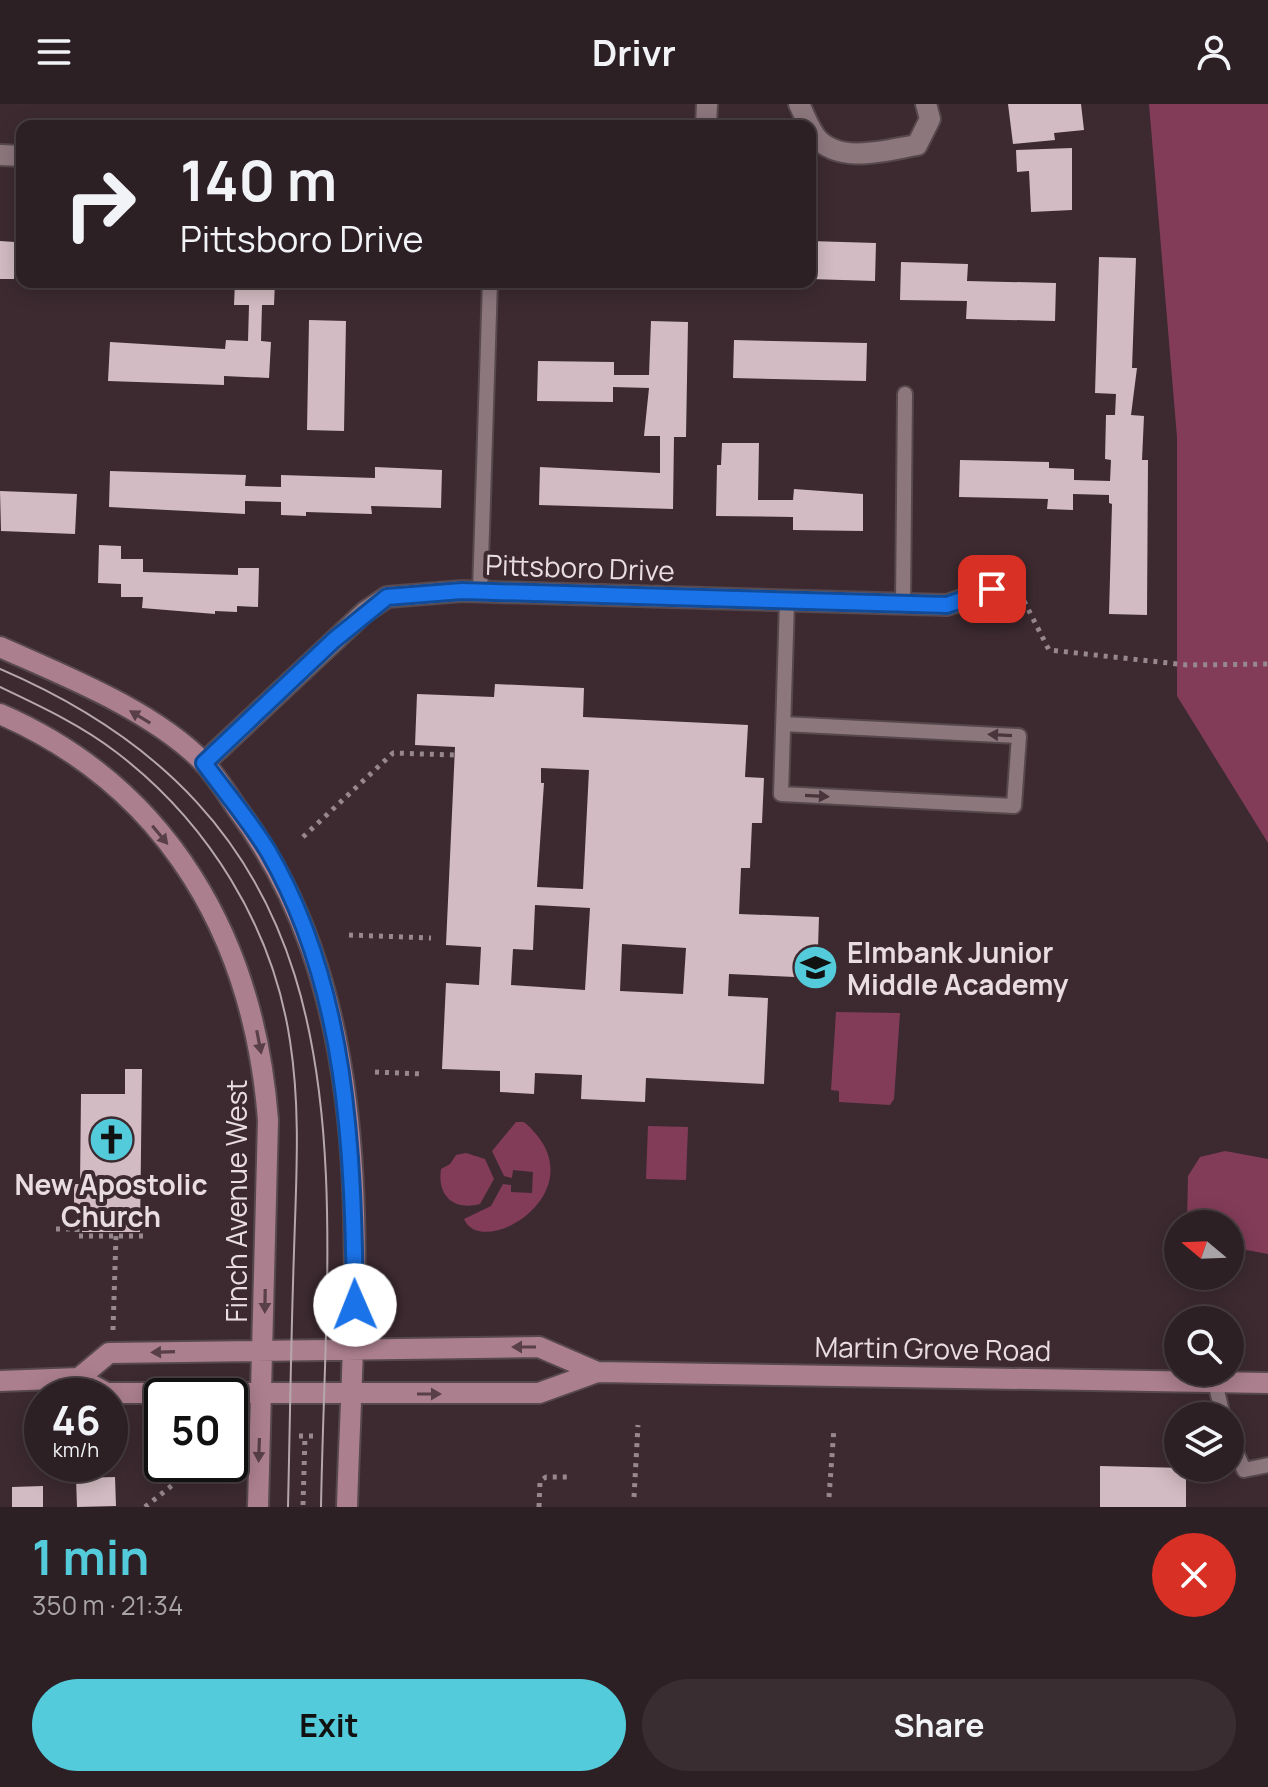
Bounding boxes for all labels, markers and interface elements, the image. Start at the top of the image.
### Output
text: Drivr [592,28,676,77]
icon: menu [32,30,76,74]
icon: person [1192,30,1236,74]
text: 140 m [180,141,337,218]
icon: right [48,152,152,256]
text: Pittsboro Drive [180,214,424,263]
street label: Pittsboro Drive [485,545,675,589]
pin [958,555,1026,623]
icon: arrive [970,567,1014,611]
one-way arrow [129,710,151,724]
one-way arrow [987,728,1012,741]
one-way arrow [805,790,830,803]
one-way arrow [151,824,168,844]
place label: Elmbank Junior Middle Academy [847,933,1069,1003]
school or university icon: Elmbank Junior Middle Academy [792,944,840,992]
one-way arrow [253,1030,266,1055]
street label: Finch Avenue West [217,1079,255,1323]
church icon: New Apostolic Church [87,1115,135,1163]
place label: New Apostolic Church [14,1165,208,1235]
north arrow [1164,1210,1244,1290]
map controls [1164,1210,1244,1482]
position arrow [313,1263,397,1347]
one-way arrow [259,1289,271,1314]
button: search [1164,1306,1244,1386]
street label: Martin Grove Road [814,1327,1052,1369]
one-way arrow [511,1341,536,1353]
one-way arrow [150,1345,175,1358]
speed limit sign: 50 [144,1378,248,1482]
one-way arrow [417,1387,442,1400]
text: 46 [51,1392,101,1447]
button: layers [1164,1402,1244,1482]
text: km/h [53,1436,99,1463]
one-way arrow [253,1438,266,1463]
text: 1 min [32,1524,149,1589]
button: close [1152,1533,1236,1617]
text: 350 m · 21:34 [32,1587,183,1623]
button: Exit [32,1679,626,1771]
button: Share [642,1679,1236,1771]

